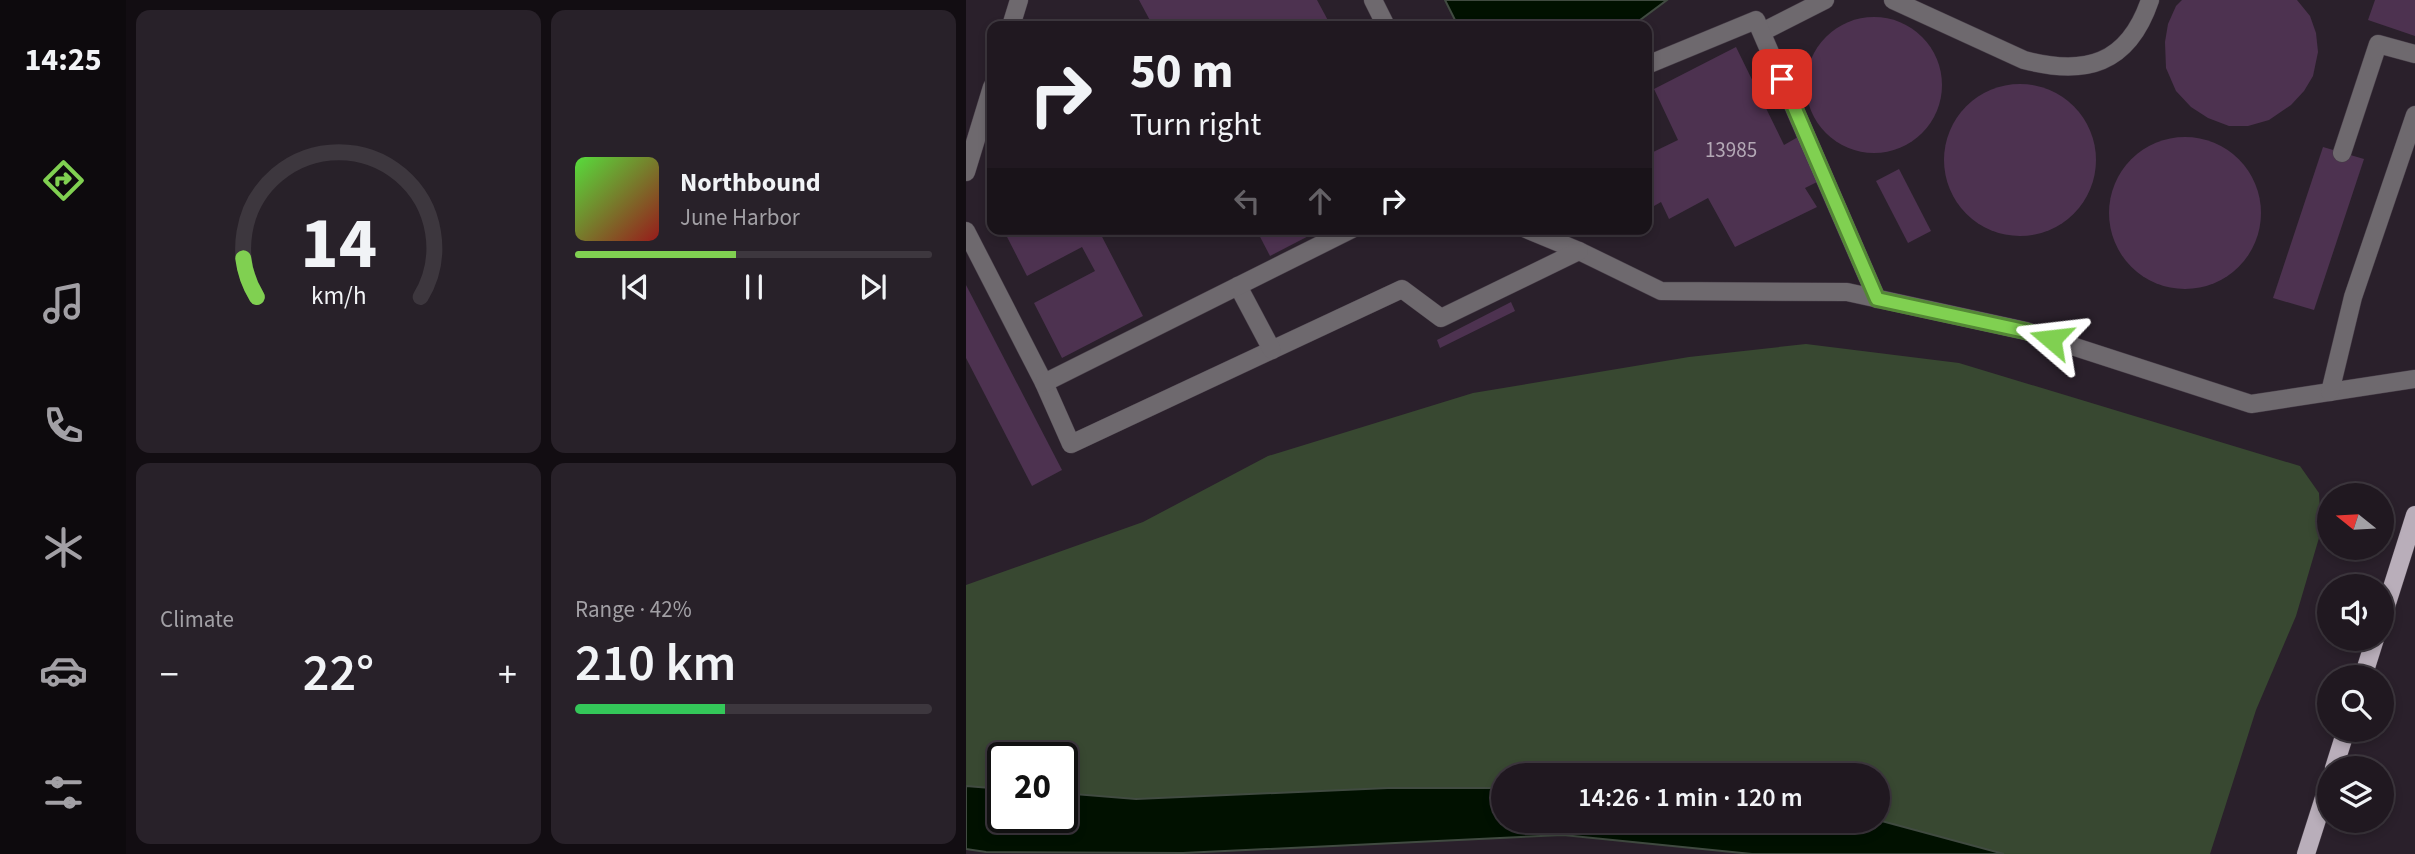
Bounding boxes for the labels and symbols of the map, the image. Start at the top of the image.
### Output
pin [1752,49,1812,109]
house number: 13985 [1705,135,1757,165]
position arrow [2014,302,2088,376]
north arrow [2317,483,2394,560]
speed limit sign: 20 [987,742,1078,833]

